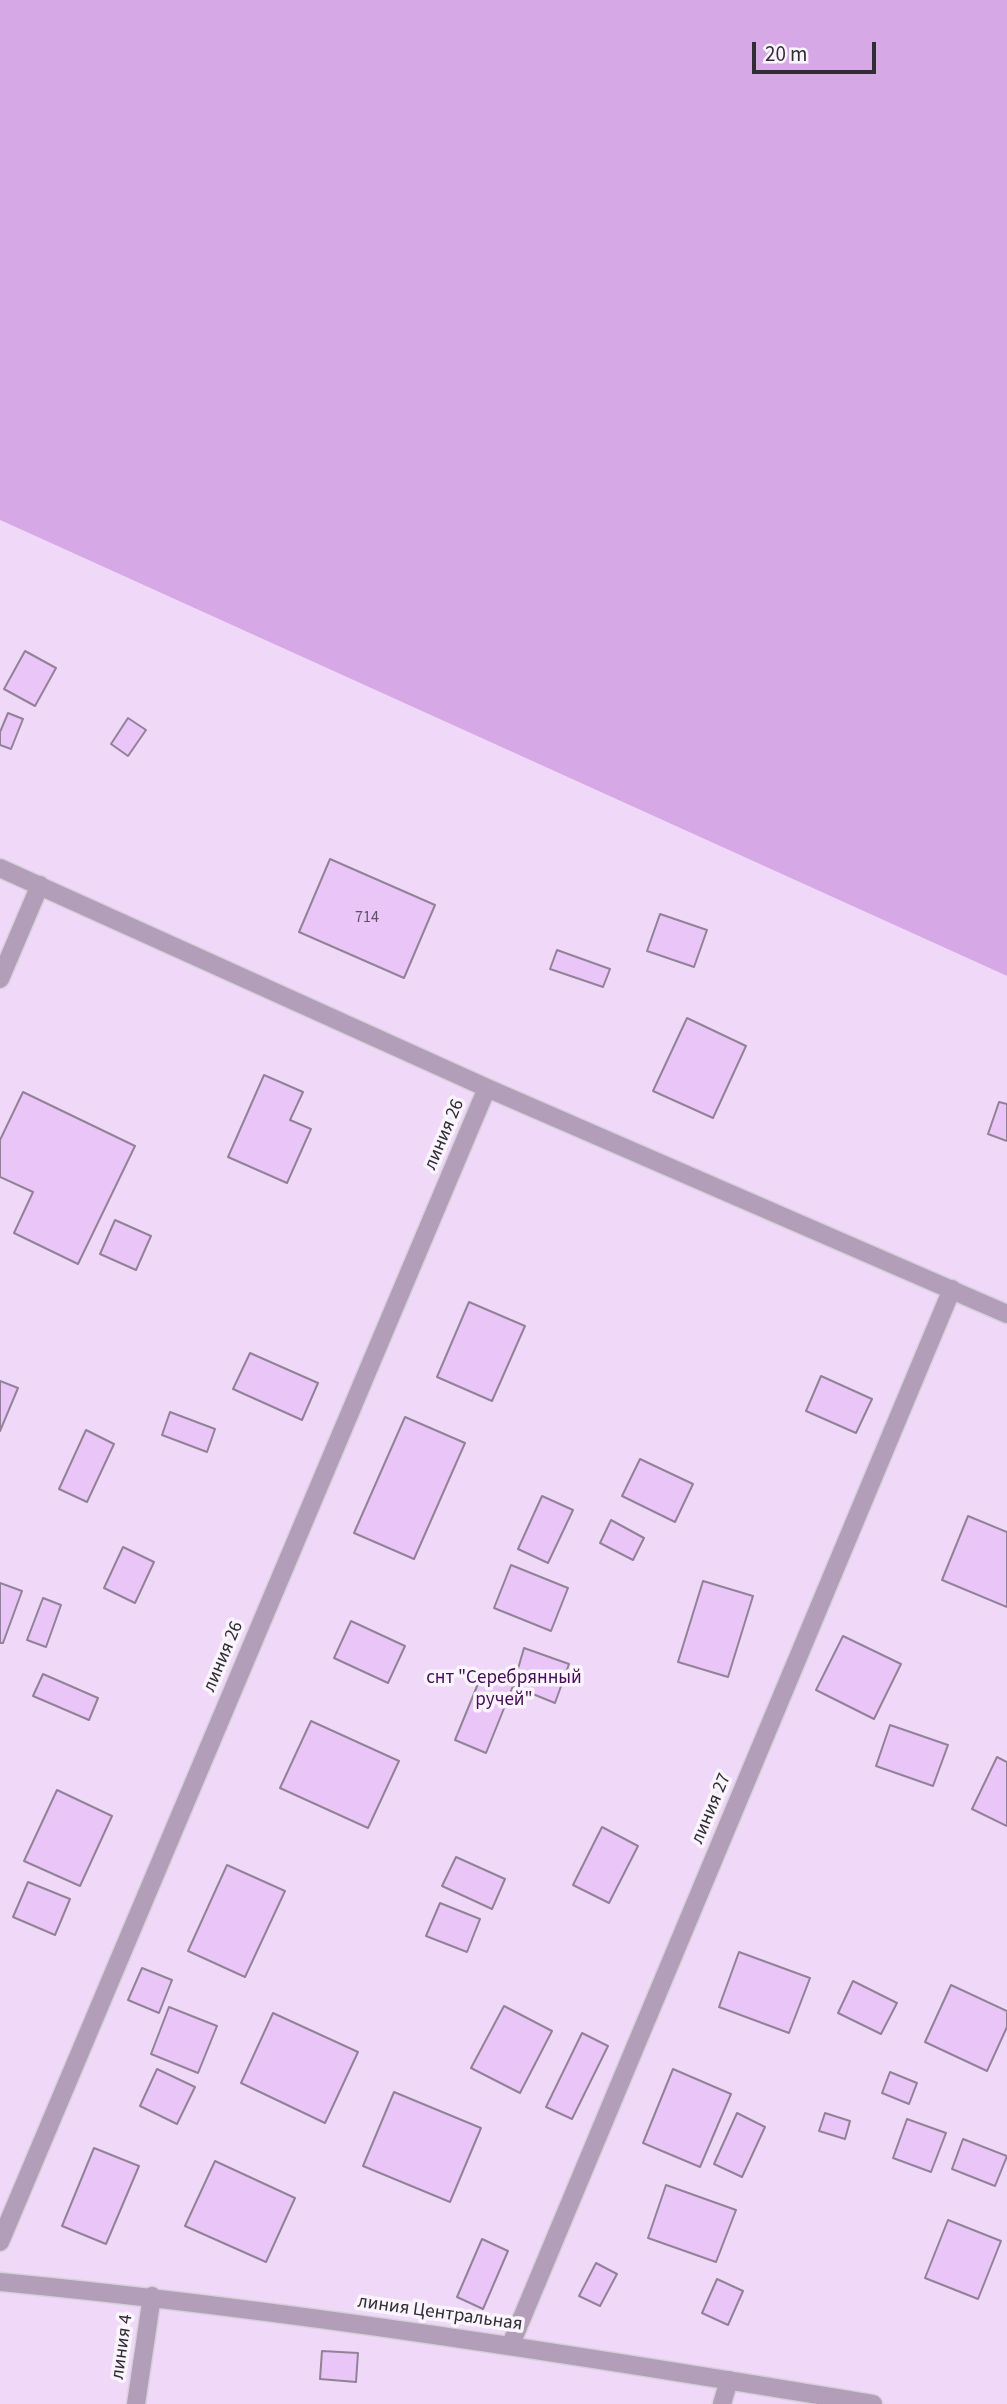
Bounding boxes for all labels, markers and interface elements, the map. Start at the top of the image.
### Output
scale bar [755,28,879,72]
text: 20 m [765,39,807,69]
house number: 714 [355,908,379,928]
street label: линия 26 [420,1096,470,1174]
street label: линия 26 [199,1618,249,1696]
park label: снт "Серебрянный ручей" [426,1668,582,1712]
street label: линия 27 [687,1770,737,1848]
street label: линия Центральная [356,2291,524,2337]
street label: линия 4 [107,2313,139,2381]

